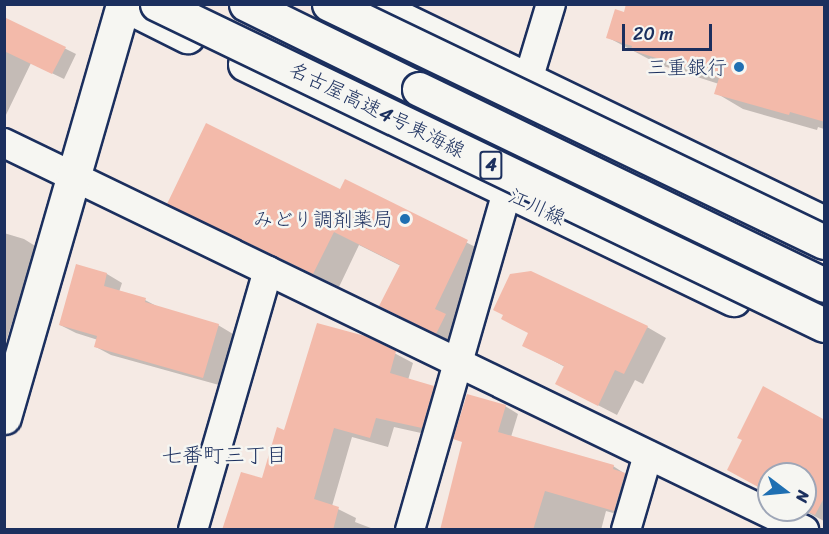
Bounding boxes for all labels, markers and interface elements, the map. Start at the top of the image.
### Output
scale bar [625,12,715,50]
text: 20 m [633,18,673,50]
place label: 三重銀行 [647,55,727,79]
street label: 名古屋高速4号東海線 [285,57,469,163]
marker: 三重銀行 [732,60,746,74]
road number: 4 [479,150,503,180]
street label: 江川線 [505,183,569,231]
place label: みどり調剤薬局 [253,207,393,231]
marker: みどり調剤薬局 [398,212,412,226]
district label: 七番町三丁目 [161,442,287,468]
north arrow [757,462,817,522]
text: N [787,487,818,506]

